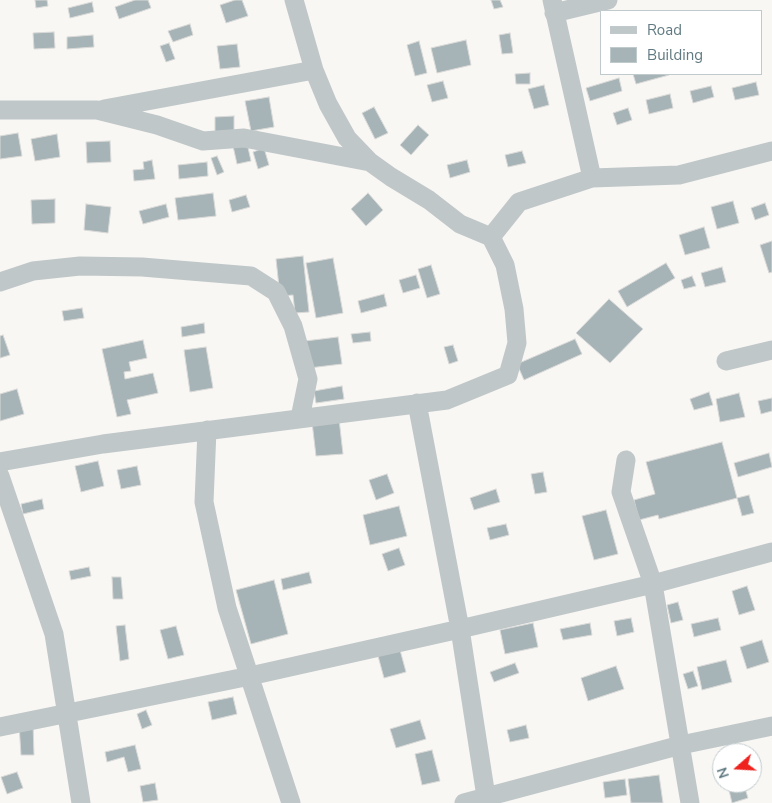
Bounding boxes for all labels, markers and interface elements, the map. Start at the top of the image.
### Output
legend [600,10,762,75]
text: Road [647,20,682,40]
text: Building [647,45,703,65]
north arrow [712,743,762,793]
text: N [713,765,734,781]

